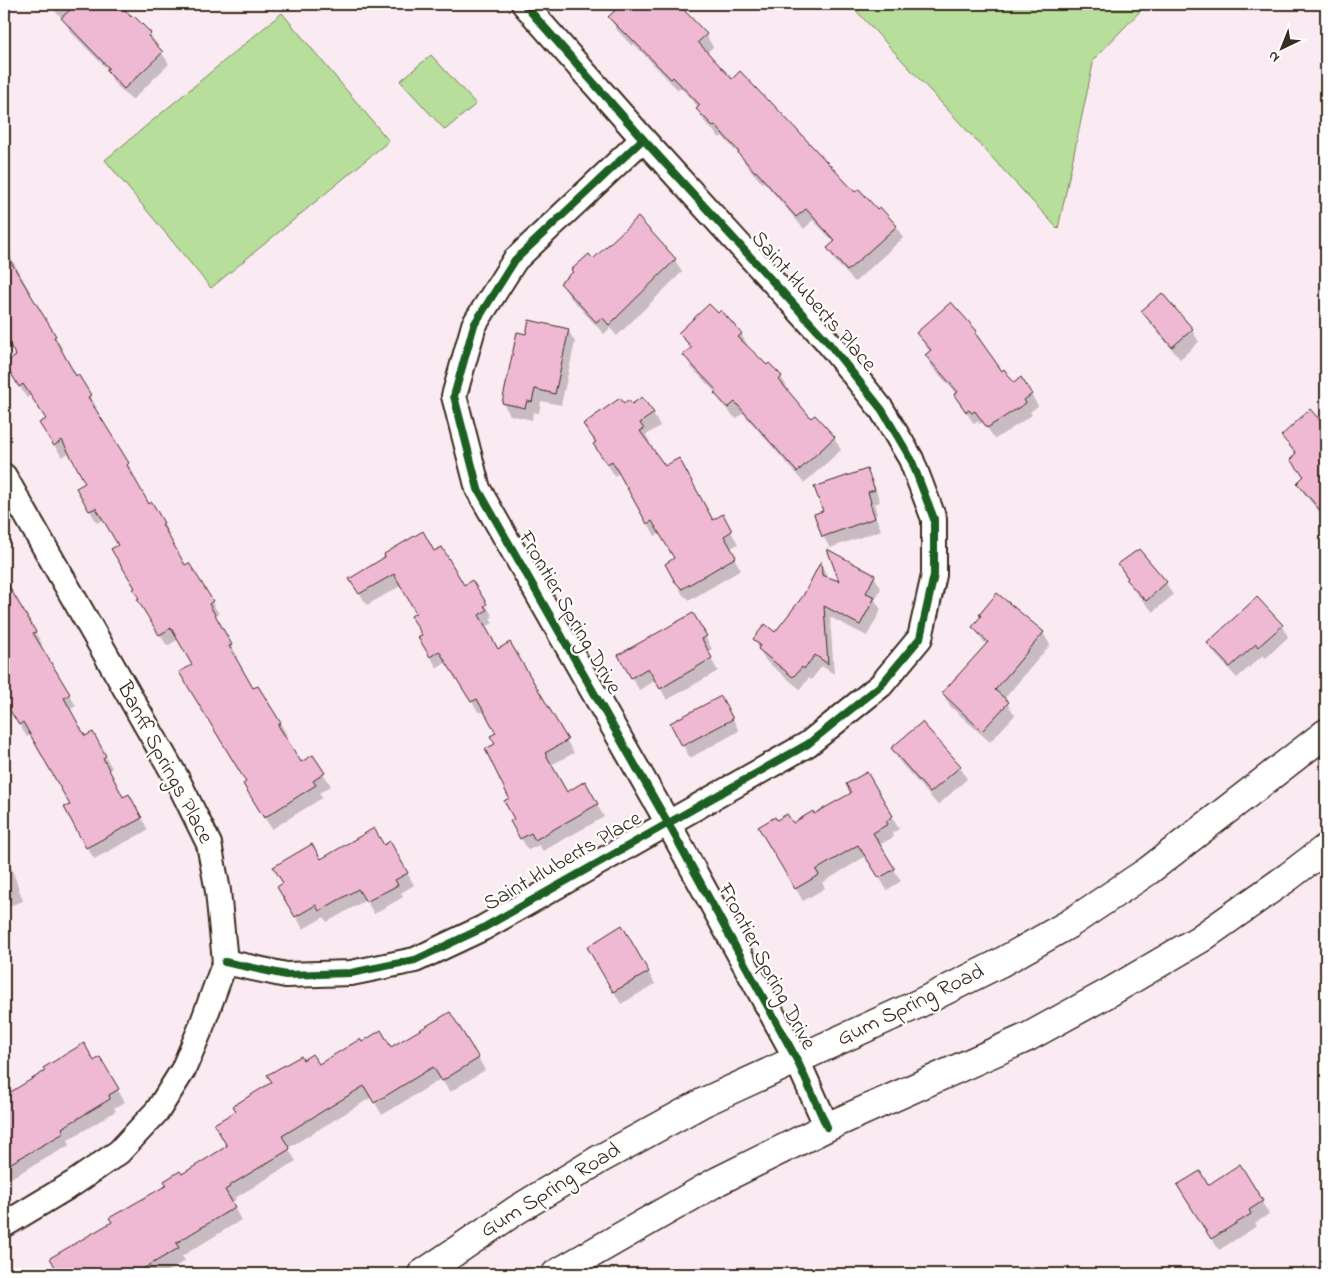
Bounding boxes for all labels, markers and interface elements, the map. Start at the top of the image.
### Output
north arrow [1258,22,1308,72]
text: N [1264,46,1285,67]
street label: Saint Huberts Place [743,224,884,380]
street label: Frontier Spring Drive [508,524,629,701]
street label: Banff Springs Place [106,675,220,850]
street label: Saint Huberts Place [478,804,648,920]
street label: Frontier Spring Drive [707,877,823,1056]
street label: Gum Spring Road [832,957,990,1056]
street label: Gum Spring Road [475,1135,628,1248]

